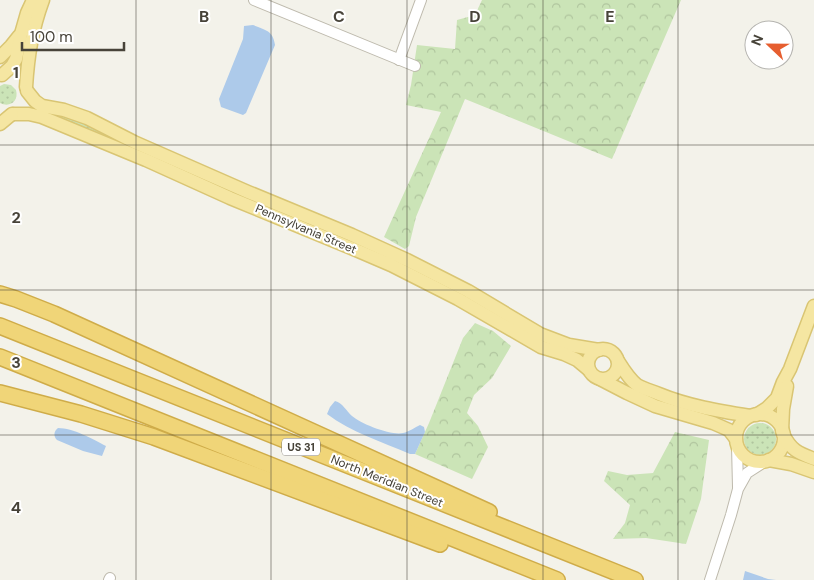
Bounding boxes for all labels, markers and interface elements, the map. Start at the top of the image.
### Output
text: B [199,6,209,27]
text: C [333,6,345,27]
text: D [469,6,481,27]
text: E [605,6,615,27]
scale bar [22,20,125,52]
north arrow [744,20,794,70]
text: 100 m [30,27,73,47]
text: N [747,32,767,48]
text: 1 [13,62,19,83]
street label: Pennsylvania Street [253,200,359,258]
text: 2 [11,207,21,228]
text: 3 [11,352,21,373]
road number: US 31 [282,438,320,456]
street label: North Meridian Street [328,451,446,511]
text: 4 [11,497,21,518]

